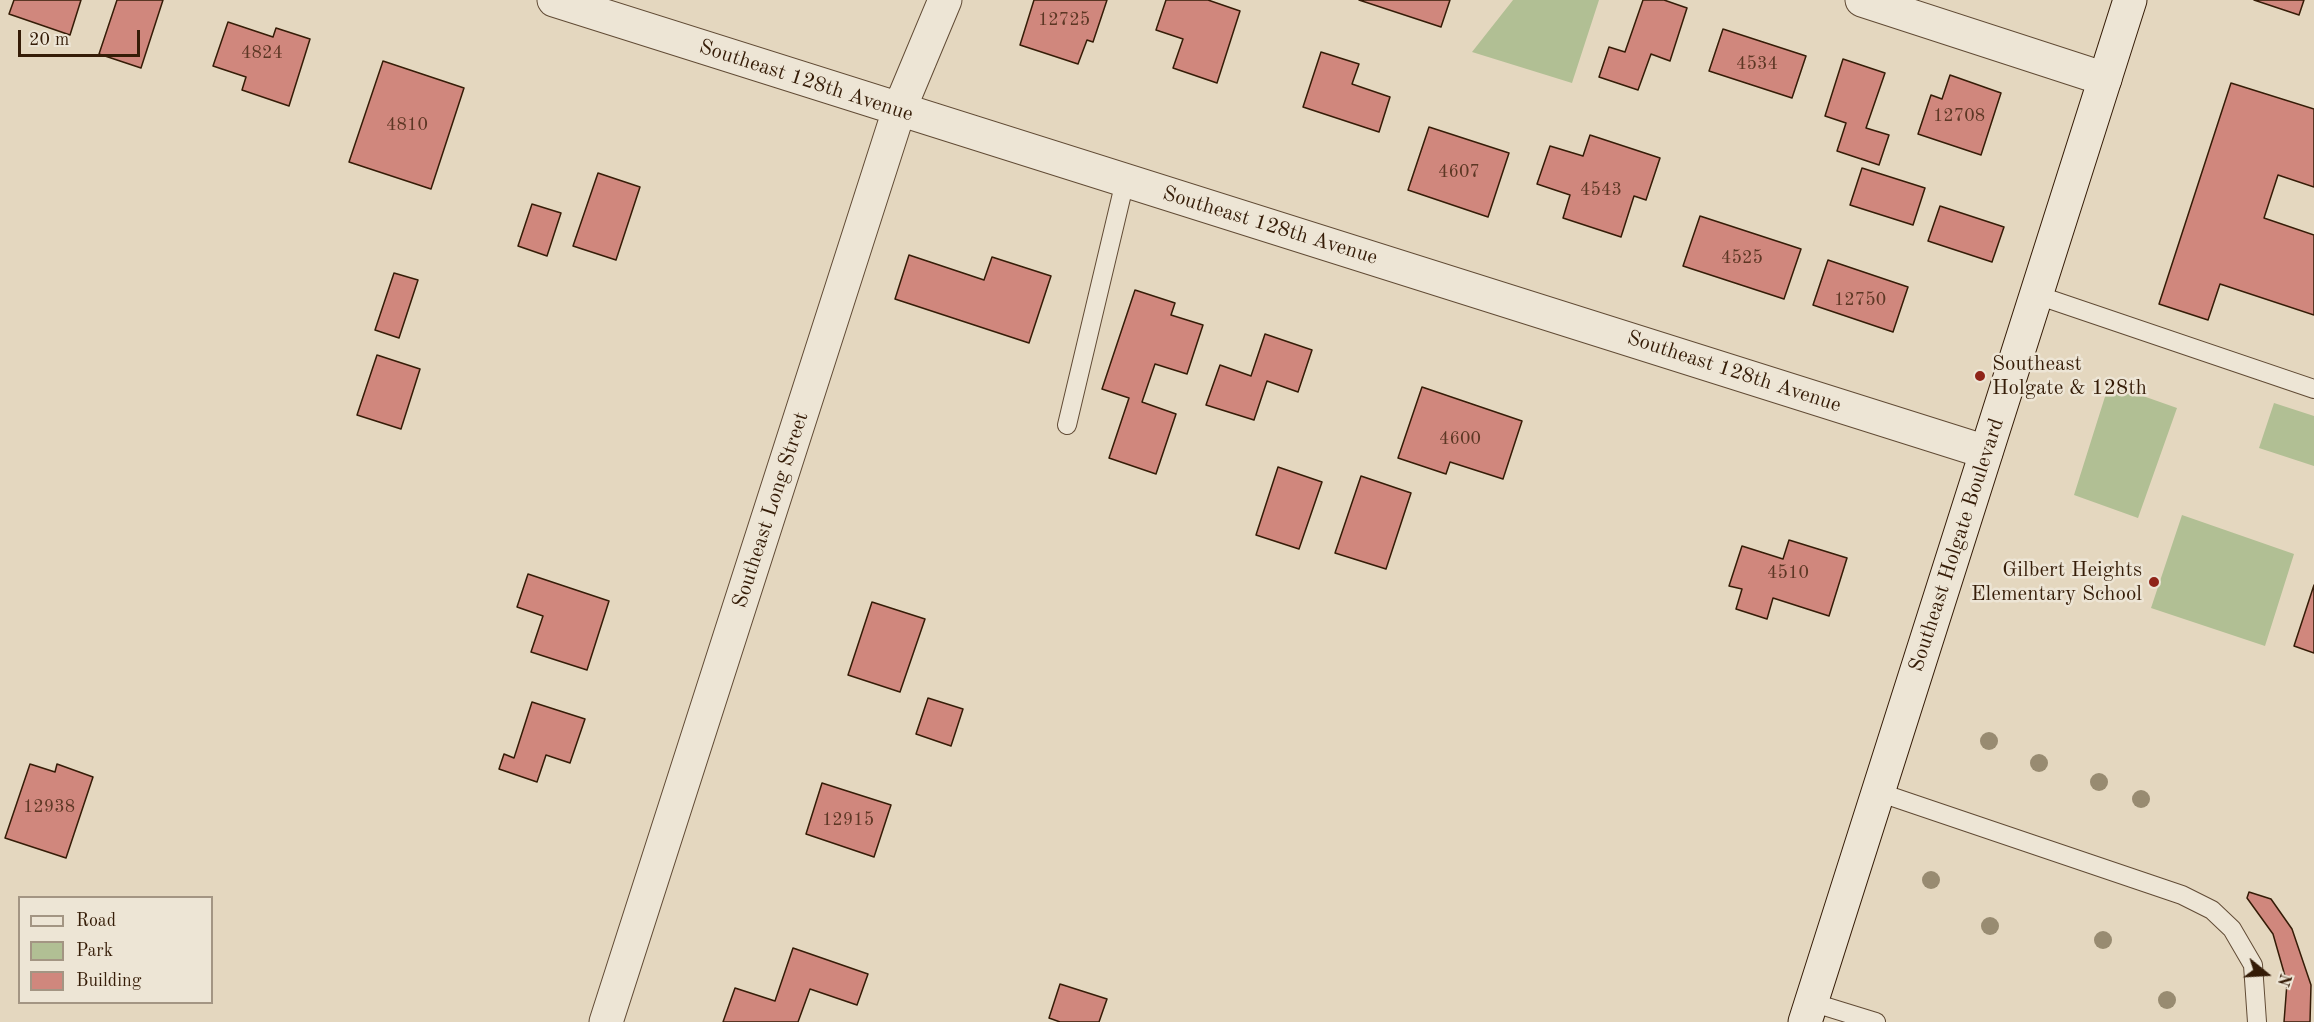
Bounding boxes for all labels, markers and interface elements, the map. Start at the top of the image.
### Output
house number: 12725 [1038,9,1090,31]
scale bar [21,18,142,56]
text: 20 m [29,31,69,49]
street label: Southeast 128th Avenue [696,34,916,128]
house number: 4824 [241,42,283,64]
house number: 4534 [1736,53,1778,75]
house number: 12708 [1933,105,1985,127]
house number: 4810 [386,114,428,136]
house number: 4607 [1438,161,1480,183]
house number: 4543 [1580,179,1622,201]
street label: Southeast 128th Avenue [1159,181,1381,271]
house number: 4525 [1721,247,1763,269]
house number: 12750 [1834,289,1886,311]
street label: Southeast 128th Avenue [1624,325,1844,419]
place label: Southeast Holgate & 128th [1992,351,2147,401]
marker: Southeast Holgate & 128th [1973,369,1987,383]
street label: Southeast Long Street [727,409,815,611]
street label: Southeast Holgate Boulevard [1904,415,2010,675]
house number: 4600 [1439,428,1481,450]
place label: Gilbert Heights Elementary School [1971,557,2142,607]
house number: 4510 [1767,562,1809,584]
marker: Gilbert Heights Elementary School [2147,575,2161,589]
house number: 12938 [23,796,75,818]
house number: 12915 [822,809,874,831]
legend [18,896,213,1004]
text: Road [76,912,116,930]
text: Park [76,942,113,960]
north arrow [2236,944,2296,1004]
text: N [2274,971,2293,988]
text: Building [76,972,141,990]

